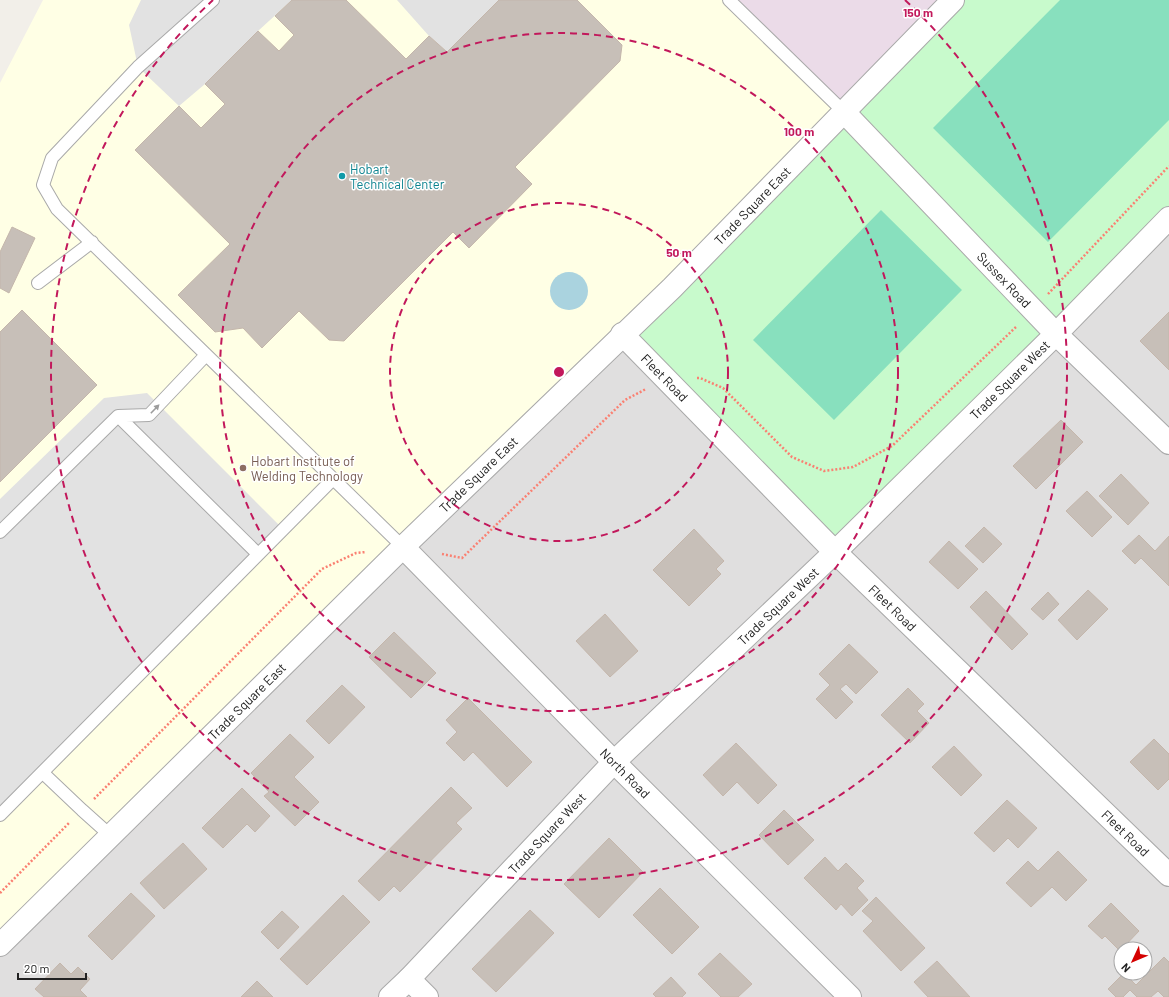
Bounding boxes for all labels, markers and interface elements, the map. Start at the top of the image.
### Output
text: 150 m [903,5,933,19]
text: 100 m [784,124,814,138]
place label: Hobart Technical Center [350,161,445,192]
street label: Trade Square East [711,163,794,248]
marker: Hobart Technical Center [337,171,347,181]
text: 50 m [666,245,692,259]
street label: Sussex Road [974,249,1035,311]
street label: Trade Square West [966,337,1053,423]
street label: Fleet Road [638,350,691,405]
centre of rings [552,365,566,379]
one-way arrow [150,404,160,414]
street label: Trade Square East [436,433,521,516]
place label: Hobart Institute of Welding Technology [251,453,363,484]
marker: Hobart Institute of Welding Technology [238,463,248,473]
street label: Trade Square West [734,564,822,648]
street label: Fleet Road [865,581,920,634]
street label: Trade Square East [205,659,289,743]
street label: North Road [597,745,653,801]
street label: Trade Square West [505,789,589,877]
street label: Fleet Road [1098,806,1153,860]
north arrow [1113,941,1153,981]
scale bar [18,955,86,981]
text: 20 m [24,961,50,975]
text: N [1118,961,1133,975]

